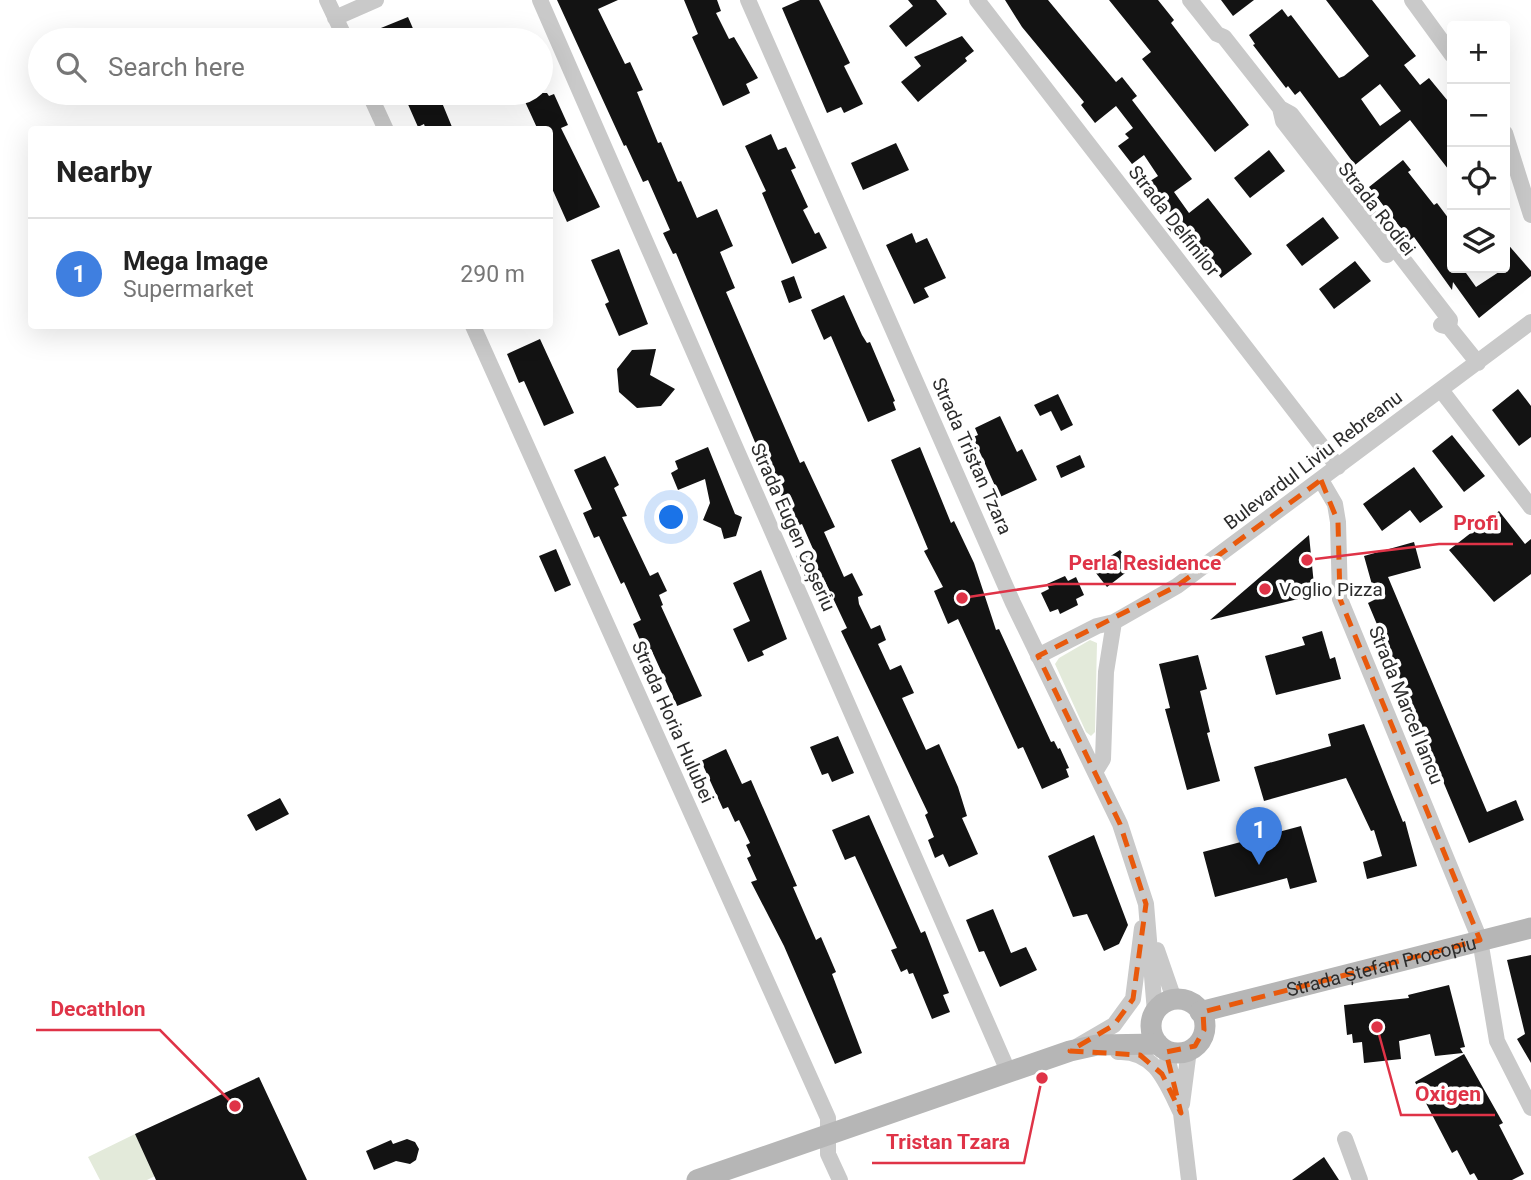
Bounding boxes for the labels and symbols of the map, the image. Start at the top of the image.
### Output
street label: Strada Rodiei [1333,158,1421,260]
street label: Strada Delfinilor [1124,161,1225,281]
street label: Strada Tristan Tzara [927,374,1017,538]
street label: Bulevardul Liviu Rebreanu [1219,386,1407,534]
street label: Strada Eugen Coșeriu [746,439,840,615]
your location [654,500,688,534]
callout: Profi [1439,502,1513,544]
text: Profi [1453,511,1499,535]
callout: Perla Residence [1055,542,1236,584]
text: Perla Residence [1069,551,1221,575]
place label: Voglio Pizza [1279,578,1383,601]
marker: Voglio Pizza [1257,581,1273,597]
street label: Strada Marcel Iancu [1364,623,1448,787]
street label: Strada Horia Hulubei [627,638,719,806]
pin: 1 [1236,807,1282,865]
street label: Strada Ștefan Procopiu [1284,931,1479,1001]
callout: Decathlon [36,988,160,1030]
text: Decathlon [50,997,146,1021]
callout: Oxigen [1401,1073,1495,1115]
text: Oxigen [1415,1082,1481,1106]
callout: Tristan Tzara [872,1121,1024,1163]
text: Tristan Tzara [886,1130,1010,1154]

